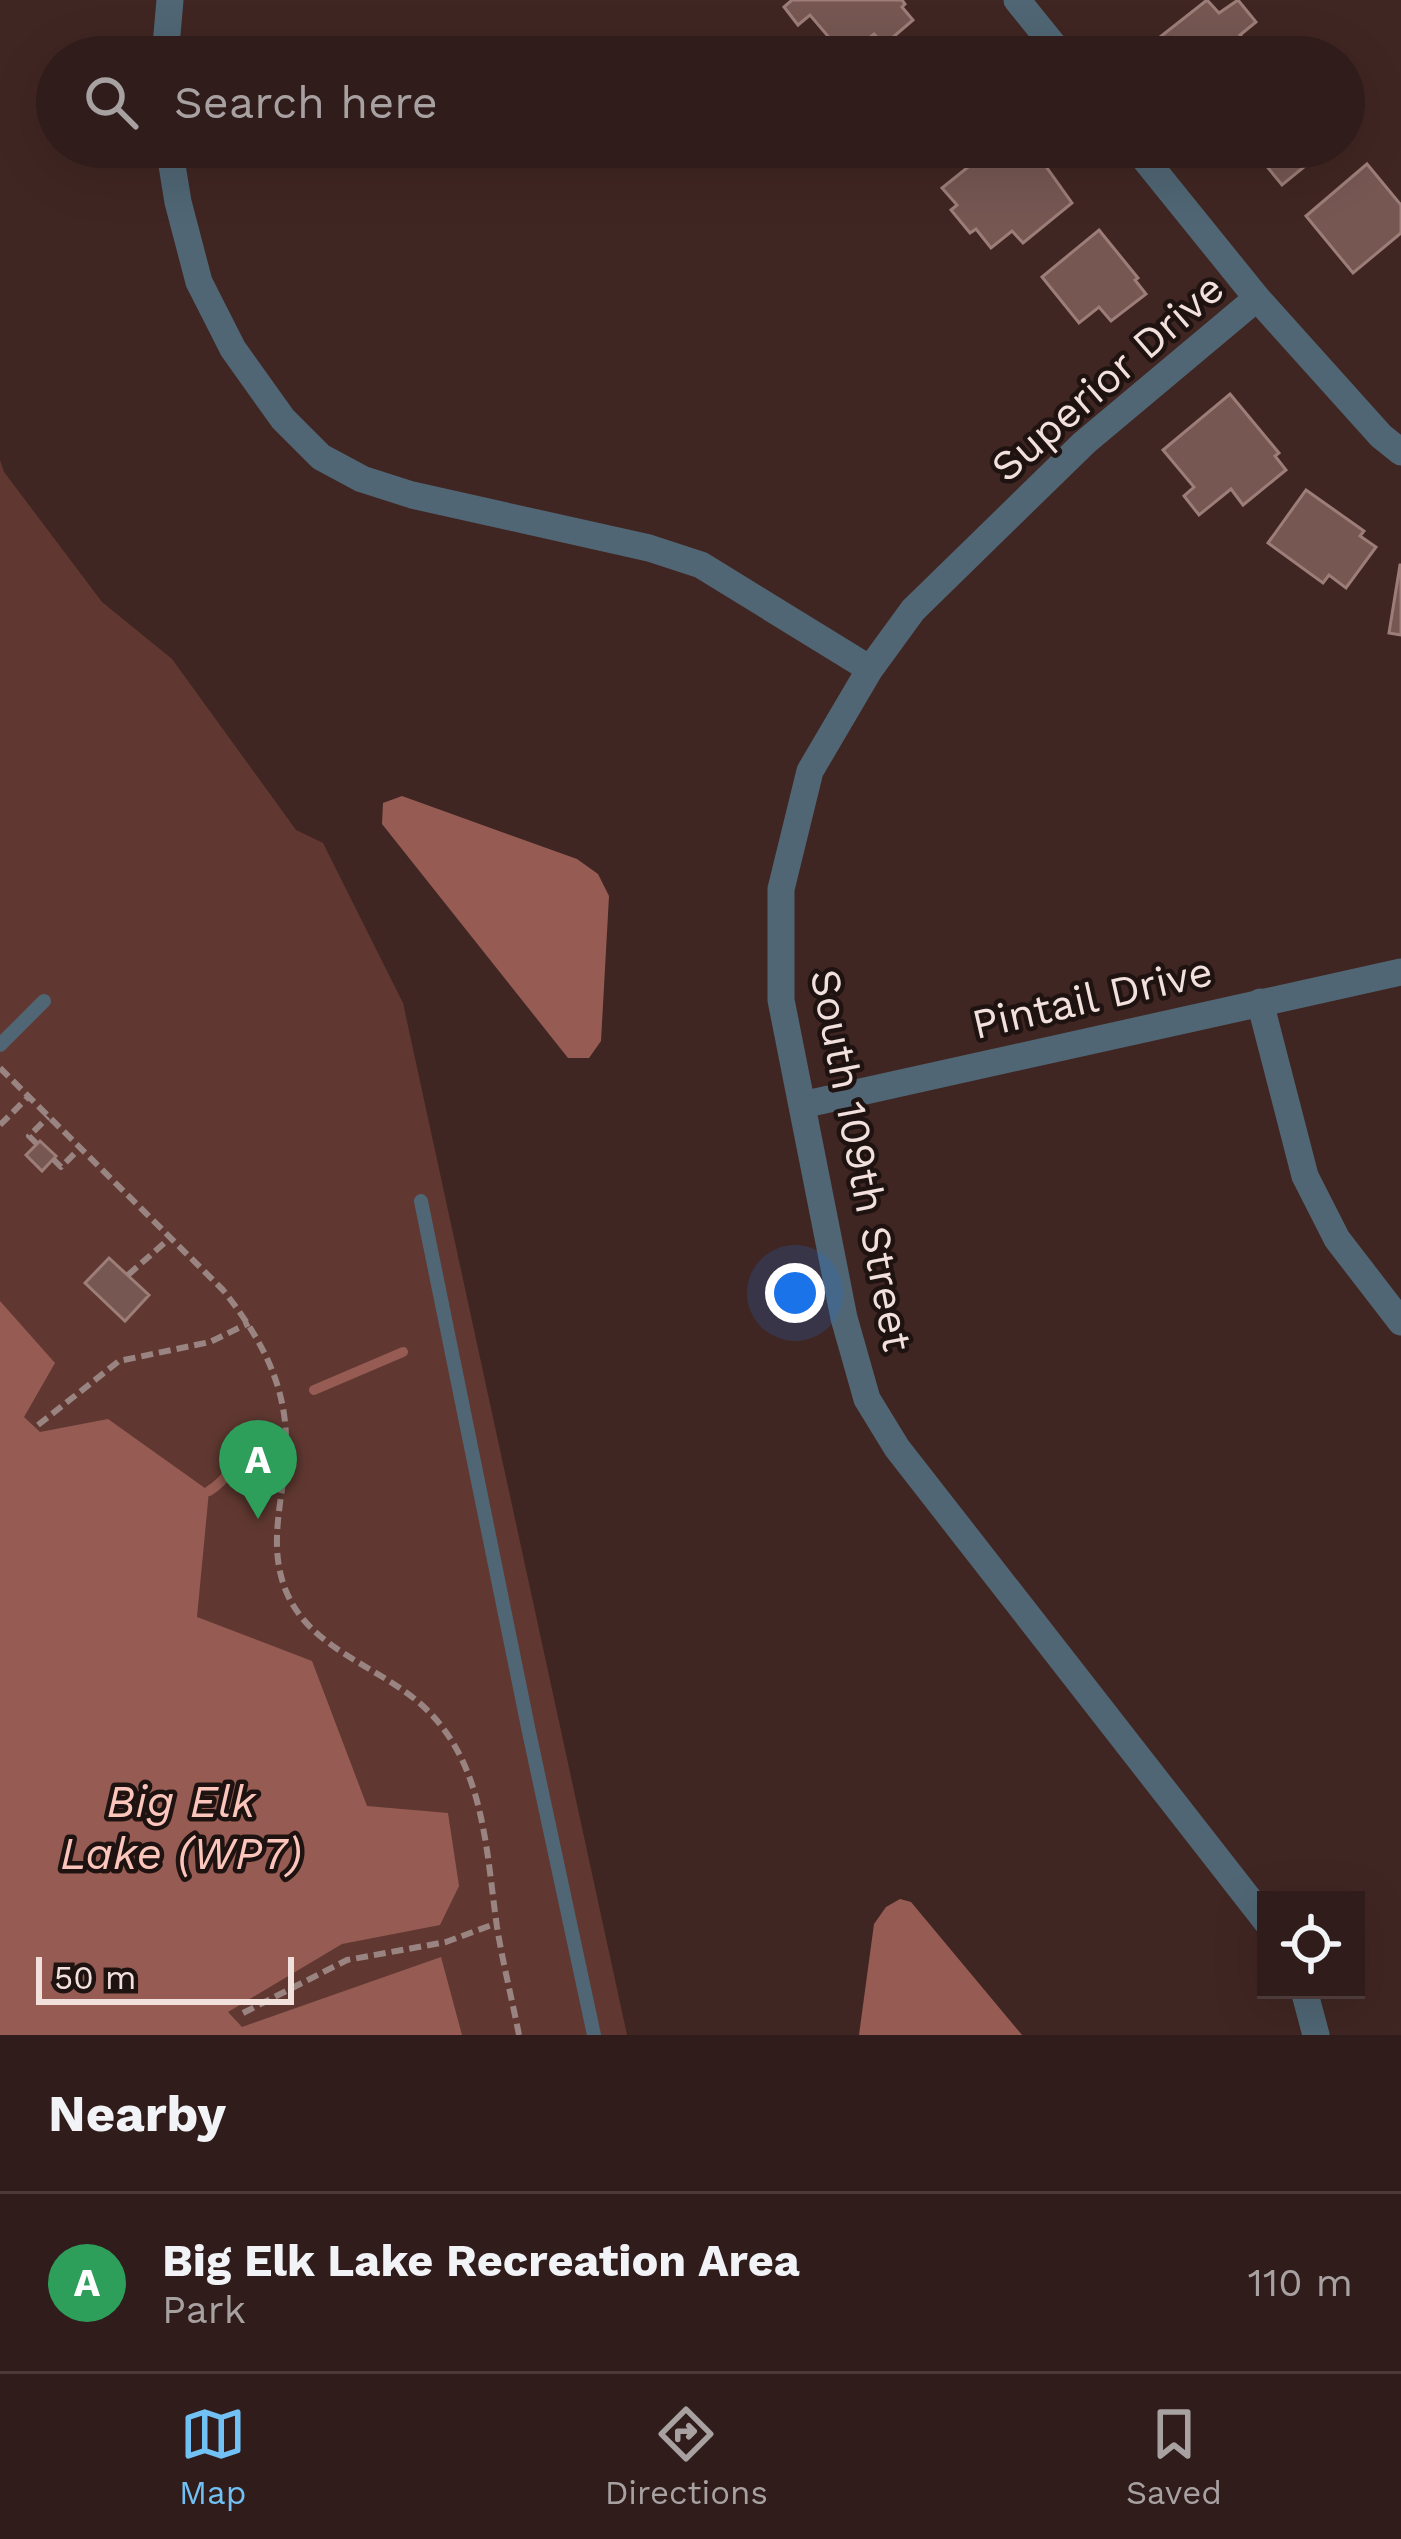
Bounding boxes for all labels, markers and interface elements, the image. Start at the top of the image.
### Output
search box [36,36,1365,168]
icon: search [78,69,144,135]
text: Search here [174,76,438,129]
street label: Superior Drive [981,263,1233,492]
street label: Pintail Drive [967,946,1217,1049]
street label: South 109th Street [800,965,923,1355]
your location [765,1263,825,1323]
pin: A [219,1420,297,1519]
water label: Big Elk Lake (WP7) [60,1775,302,1880]
map controls [1257,1891,1365,1999]
button: locate [1257,1891,1365,1999]
scale bar [36,1951,294,2004]
text: 50 m [54,1958,136,1997]
text: Nearby [48,2084,226,2143]
text: Big Elk Lake Recreation Area [162,2234,800,2287]
text: A [74,2260,100,2305]
text: 110 m [1248,2260,1353,2305]
text: Park [162,2287,246,2332]
tab: Map [179,2401,246,2512]
tab: Directions [605,2401,768,2512]
tab: Saved [1126,2401,1222,2512]

